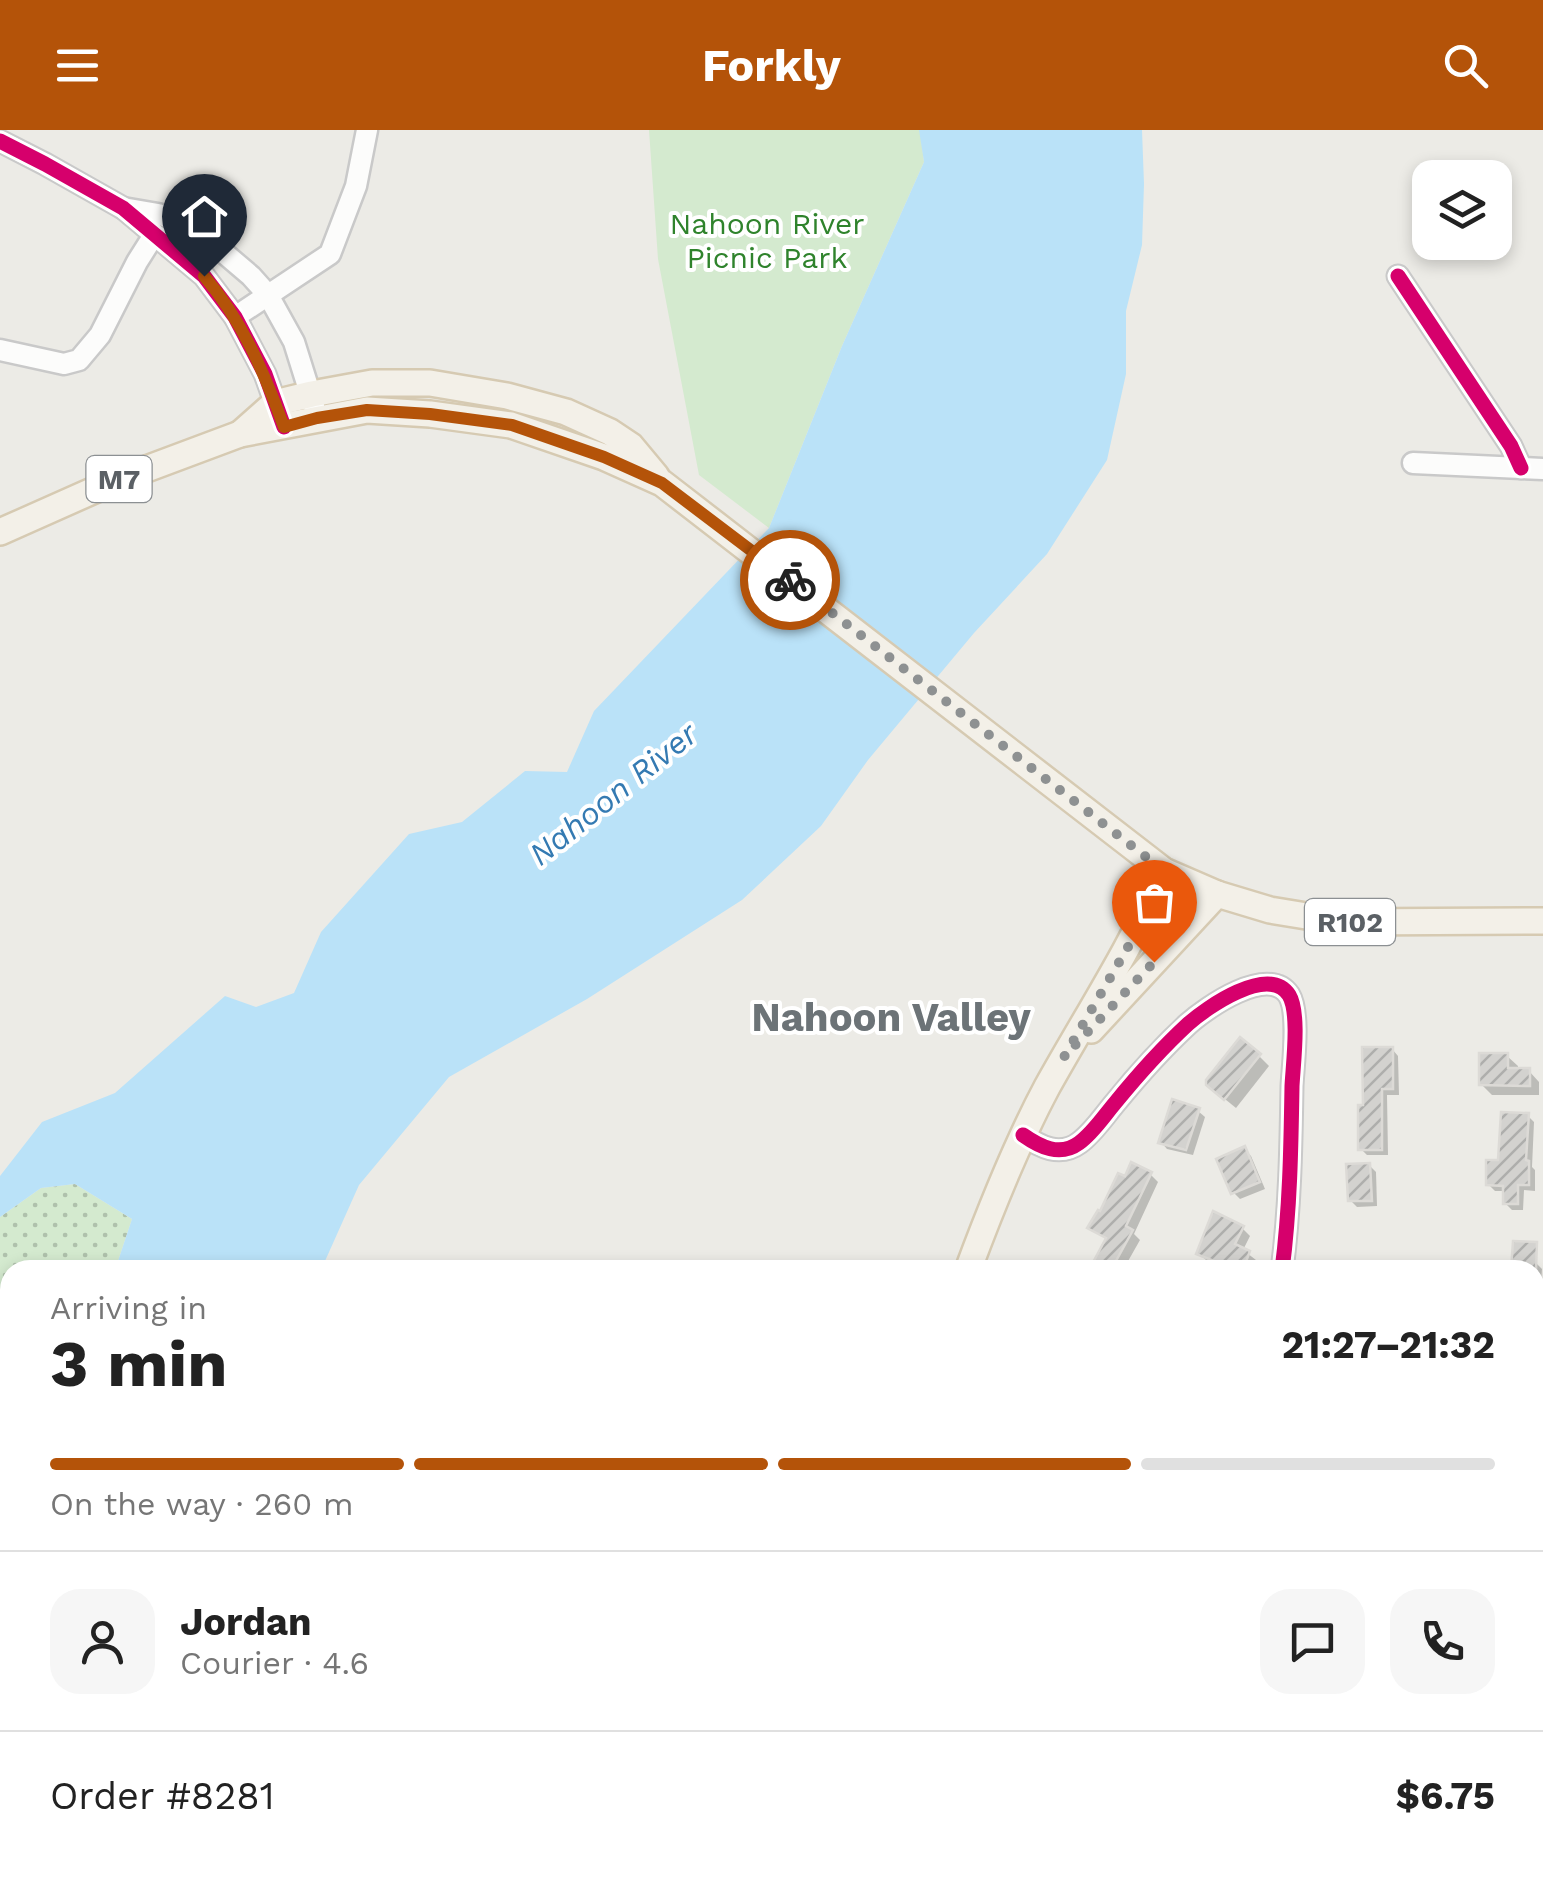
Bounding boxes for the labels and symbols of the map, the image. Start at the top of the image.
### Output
pin [162,174,247,277]
park label: Nahoon River Picnic Park [669,206,865,275]
road number: M7 [86,456,152,502]
courier [740,530,840,630]
water label: Nahoon River [521,714,706,873]
pin [1112,860,1197,963]
road number: R102 [1305,899,1395,945]
district label: Nahoon Valley [751,994,1031,1041]

